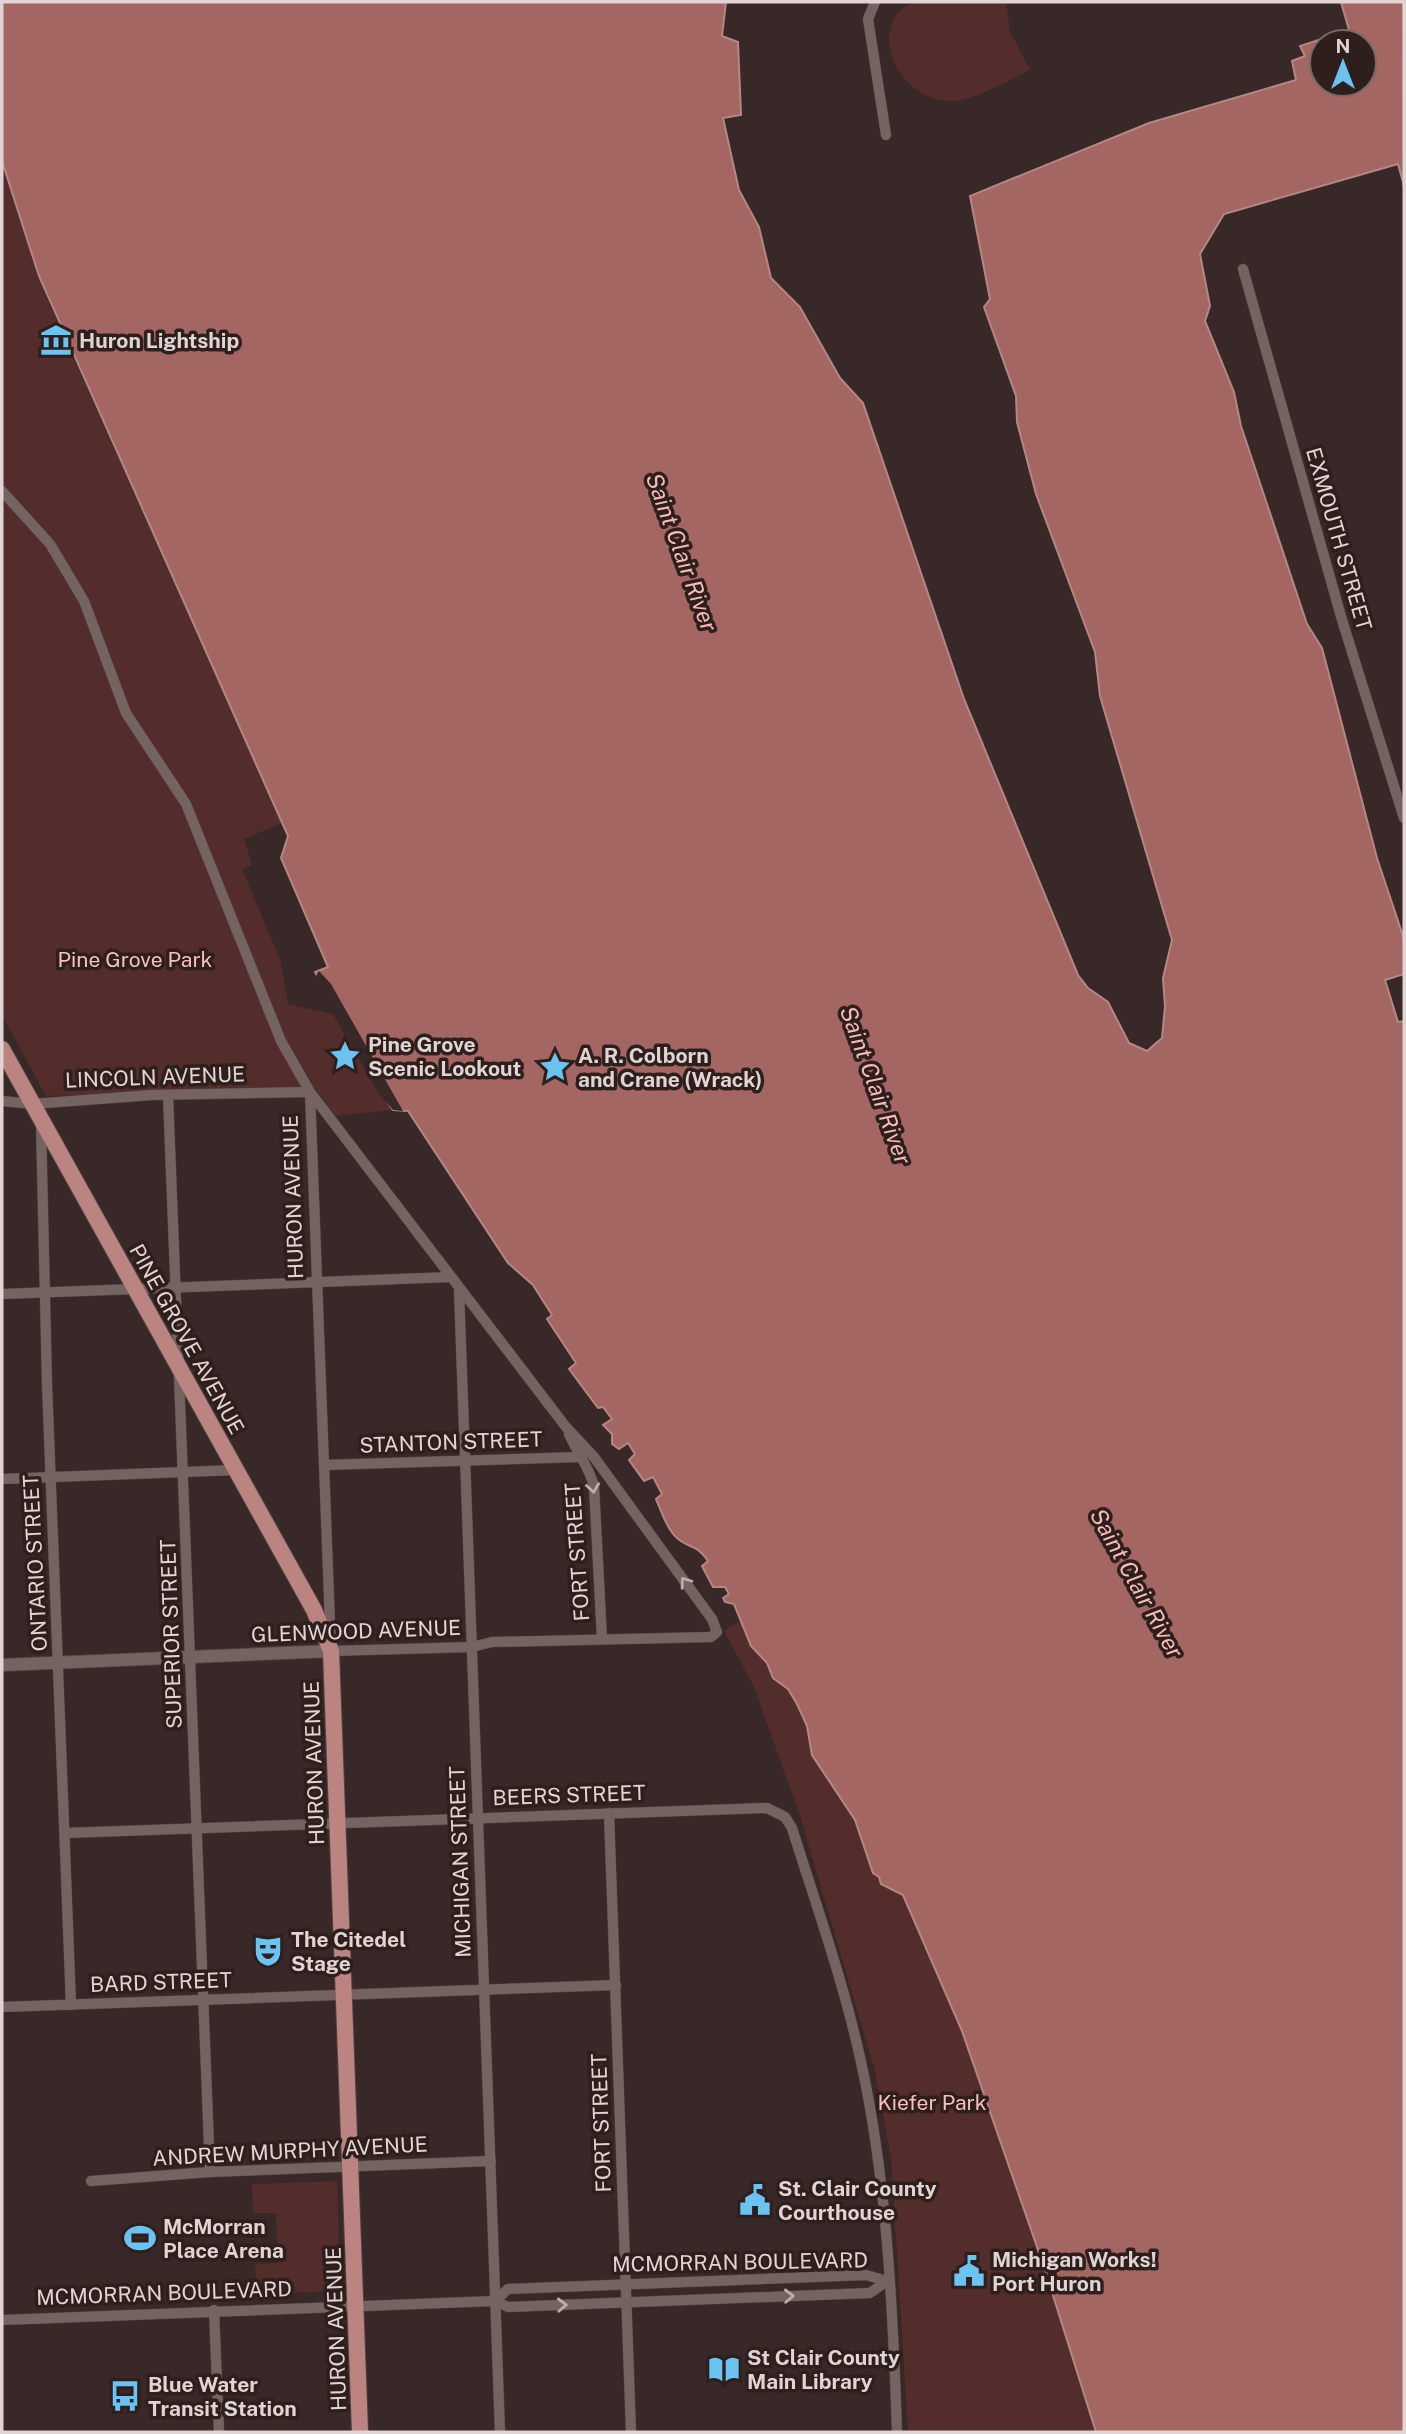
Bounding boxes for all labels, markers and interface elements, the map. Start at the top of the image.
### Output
north arrow [1308,28,1378,98]
text: N [1336,35,1350,57]
museum icon: Huron Lightship [39,323,73,357]
place label: Huron Lightship [79,328,239,353]
street label: EXMOUTH STREET [1301,445,1377,633]
water label: Saint Clair River [641,469,723,635]
park label: Pine Grove Park [58,947,213,972]
water label: Saint Clair River [835,1002,917,1168]
place label: Pine Grove Scenic Lookout [368,1032,521,1081]
place icon: Pine Grove Scenic Lookout [328,1039,362,1073]
place label: A. R. Colborn and Crane (Wrack) [578,1043,762,1092]
place icon: A. R. Colborn and Crane (Wrack) [538,1050,572,1084]
street label: LINCOLN AVENUE [65,1061,245,1093]
street label: HURON AVENUE [278,1114,308,1280]
street label: PINE GROVE AVENUE [124,1240,250,1438]
street label: STANTON STREET [359,1426,543,1458]
street label: ONTARIO STREET [18,1474,52,1652]
street label: FORT STREET [560,1482,594,1622]
one-way arrow [586,1482,601,1494]
water label: Saint Clair River [1085,1504,1189,1663]
street label: SUPERIOR STREET [155,1539,187,1729]
one-way arrow [681,1577,693,1590]
street label: GLENWOOD AVENUE [251,1615,461,1647]
street label: HURON AVENUE [299,1680,329,1846]
street label: MICHIGAN STREET [444,1766,476,1958]
street label: BEERS STREET [492,1780,646,1810]
place label: The Citedel Stage [291,1927,406,1976]
theatre icon: The Citedel Stage [251,1934,285,1968]
street label: BARD STREET [90,1967,232,1997]
street label: FORT STREET [586,2053,616,2193]
park label: Kiefer Park [877,2090,987,2115]
street label: ANDREW MURPHY AVENUE [152,2131,428,2171]
place label: St. Clair County Courthouse [778,2176,937,2225]
public building icon: St. Clair County Courthouse [738,2183,772,2217]
place label: McMorran Place Arena [163,2214,284,2263]
sports icon: McMorran Place Arena [123,2221,157,2255]
street label: HURON AVENUE [321,2246,351,2412]
street label: MCMORRAN BOULEVARD [612,2247,868,2277]
place label: Michigan Works! Port Huron [992,2247,1157,2296]
public building icon: Michigan Works! Port Huron [952,2254,986,2288]
street label: MCMORRAN BOULEVARD [36,2276,292,2310]
one-way arrow [784,2289,795,2304]
one-way arrow [557,2298,568,2313]
place label: St Clair County Main Library [747,2345,900,2394]
library icon: St Clair County Main Library [707,2352,741,2386]
place label: Blue Water Transit Station [148,2372,297,2421]
bus stop icon: Blue Water Transit Station [108,2379,142,2413]

